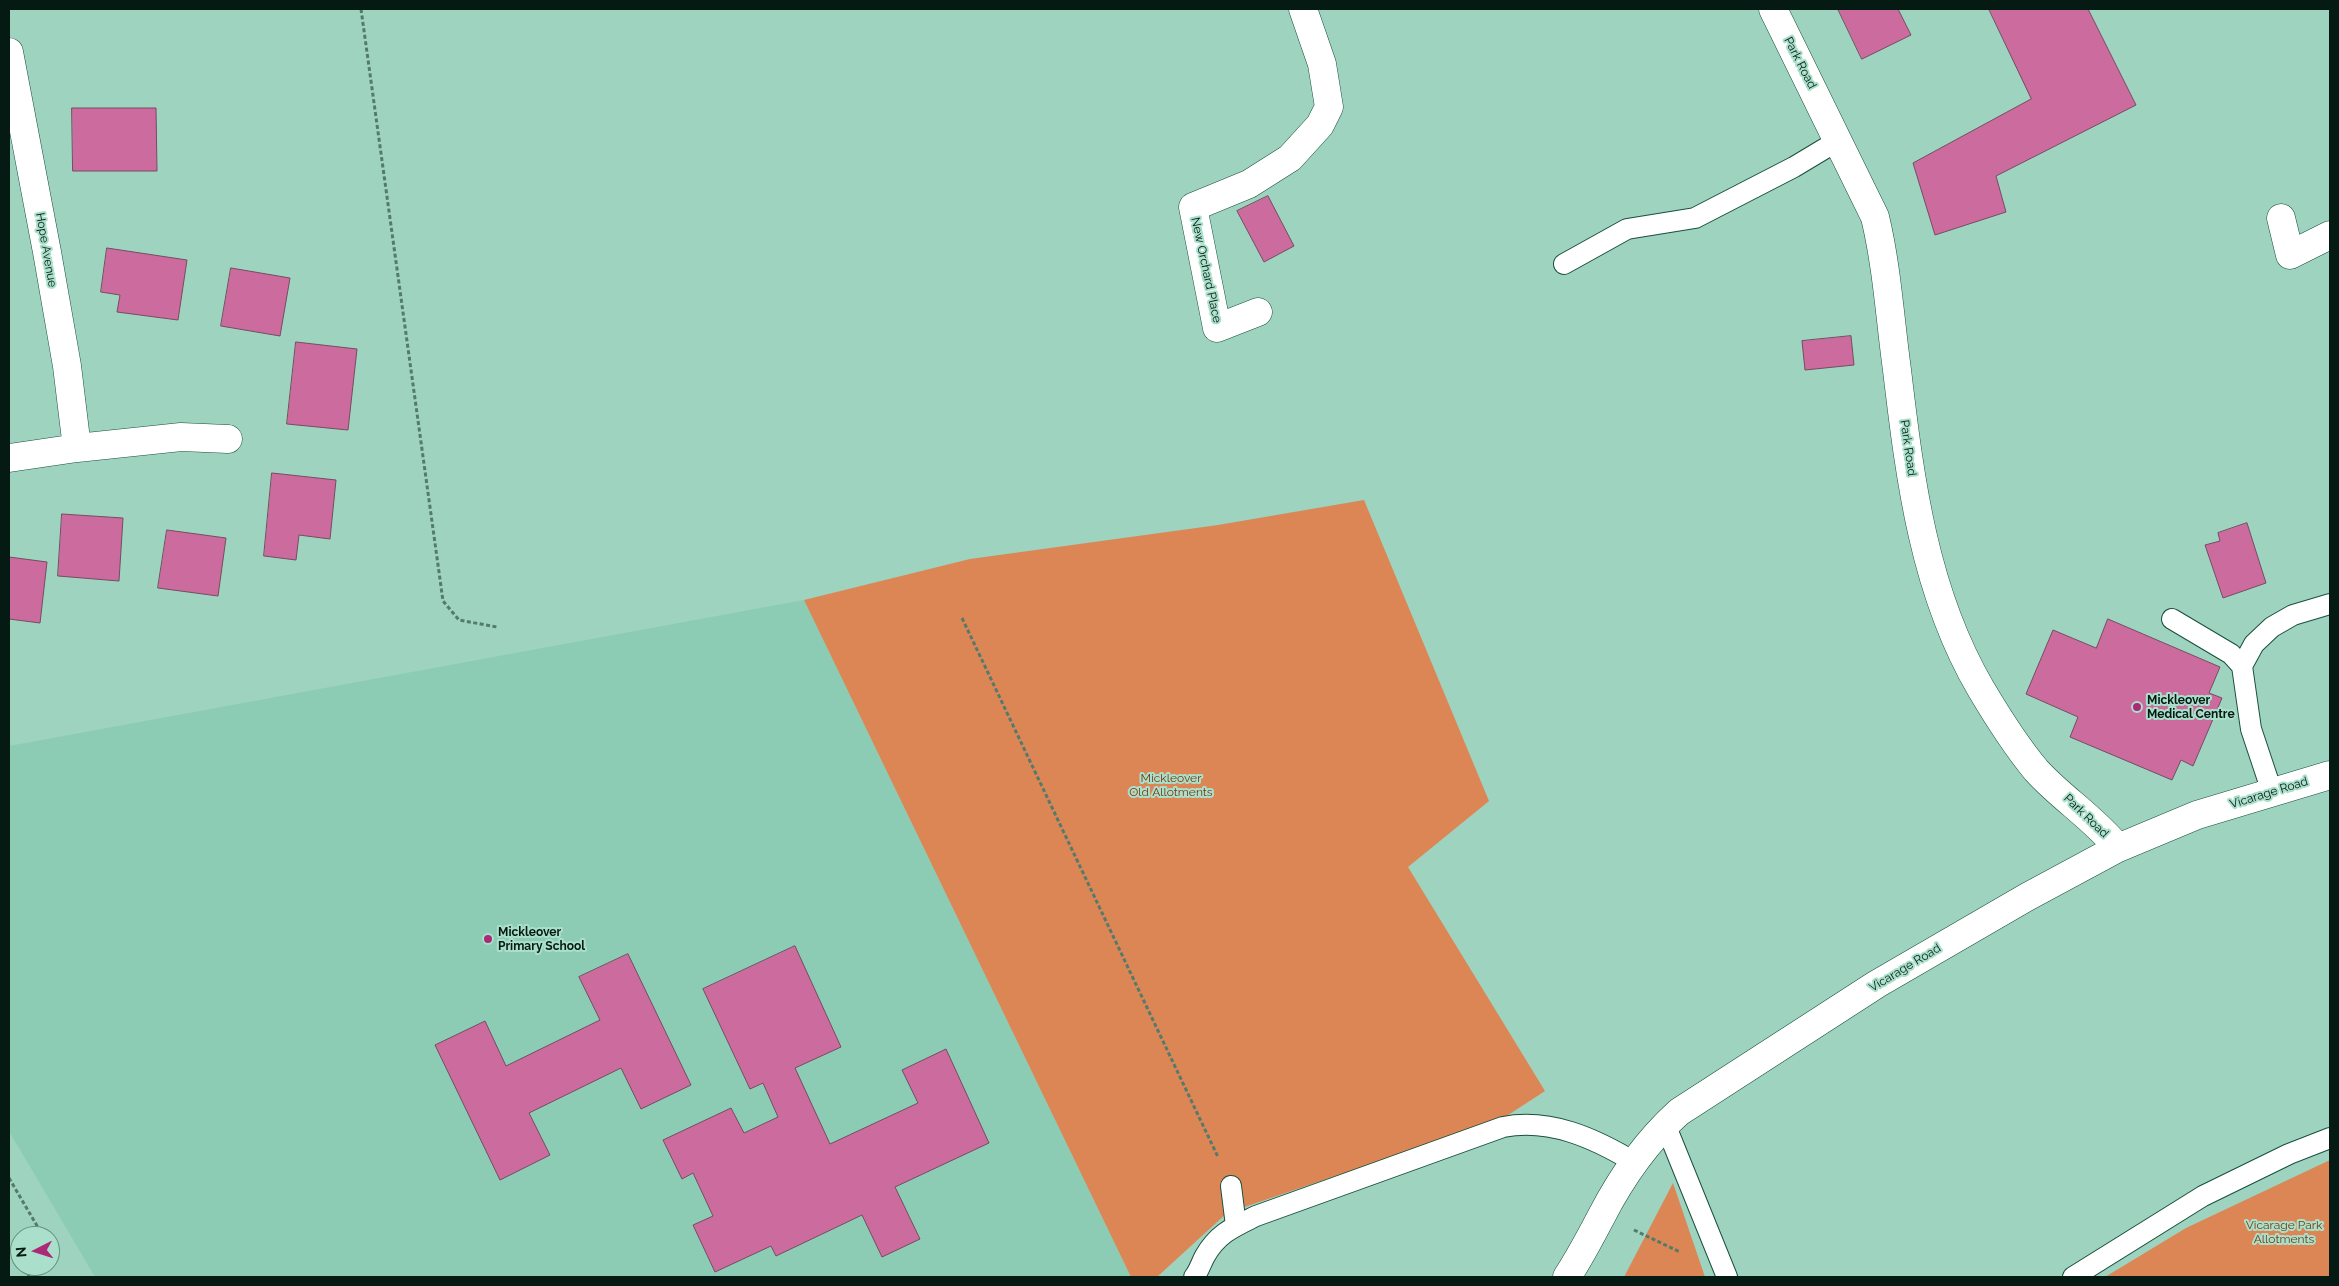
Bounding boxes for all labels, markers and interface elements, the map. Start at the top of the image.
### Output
street label: Park Road [1781,35,1819,91]
street label: Hope Avenue [32,212,60,288]
street label: New Orchard Place [1188,216,1224,324]
street label: Park Road [1897,419,1919,477]
place label: Mickleover Medical Centre [2147,693,2235,721]
marker: Mickleover Medical Centre [2131,701,2143,713]
park label: Mickleover Old Allotments [1129,771,1213,799]
street label: Vicarage Road [2228,774,2310,812]
street label: Park Road [2061,791,2111,841]
place label: Mickleover Primary School [498,925,585,953]
marker: Mickleover Primary School [482,933,494,945]
street label: Vicarage Road [1867,941,1943,995]
park label: Vicarage Park Allotments [2246,1218,2322,1246]
north arrow [10,1226,60,1276]
text: N [13,1246,29,1258]

